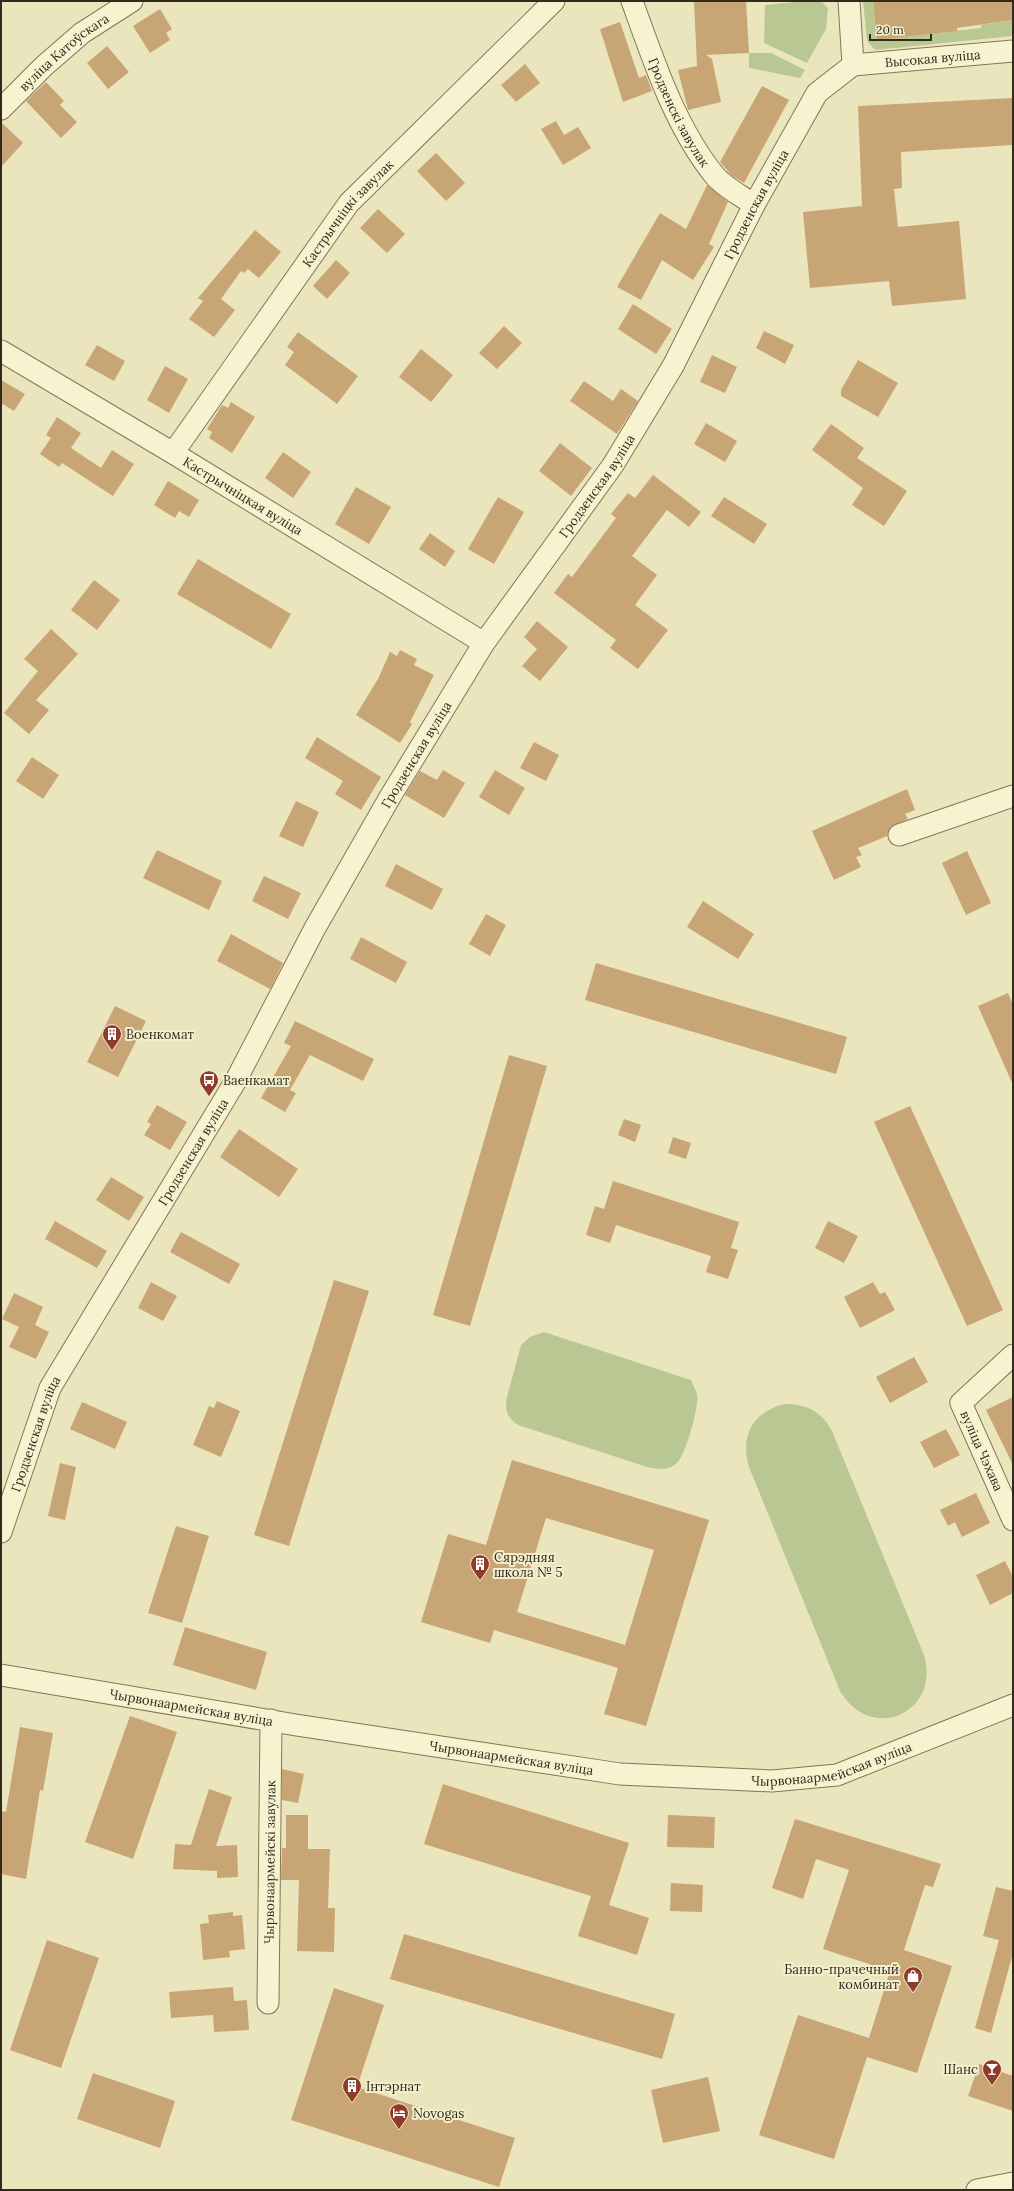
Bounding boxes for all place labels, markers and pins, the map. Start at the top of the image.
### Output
building icon: Военкомат [101,1023,123,1051]
place label: Военкомат [126,1026,195,1043]
bus stop icon: Ваенкамат [198,1069,220,1097]
place label: Ваенкамат [223,1072,290,1089]
place label: Сярэдняя школа № 5 [494,1549,563,1581]
building icon: Сярэдняя школа № 5 [469,1553,491,1581]
place label: Банно-прачечный комбинат [784,1961,900,1993]
shop icon: Банно-прачечный комбинат [902,1965,924,1993]
bar icon: Шанс [981,2058,1003,2086]
place label: Шанс [943,2061,978,2078]
building icon: Інтэрнат [341,2075,363,2103]
place label: Інтэрнат [366,2078,421,2095]
hotel icon: Novogas [388,2102,410,2130]
place label: Novogas [413,2105,464,2122]

